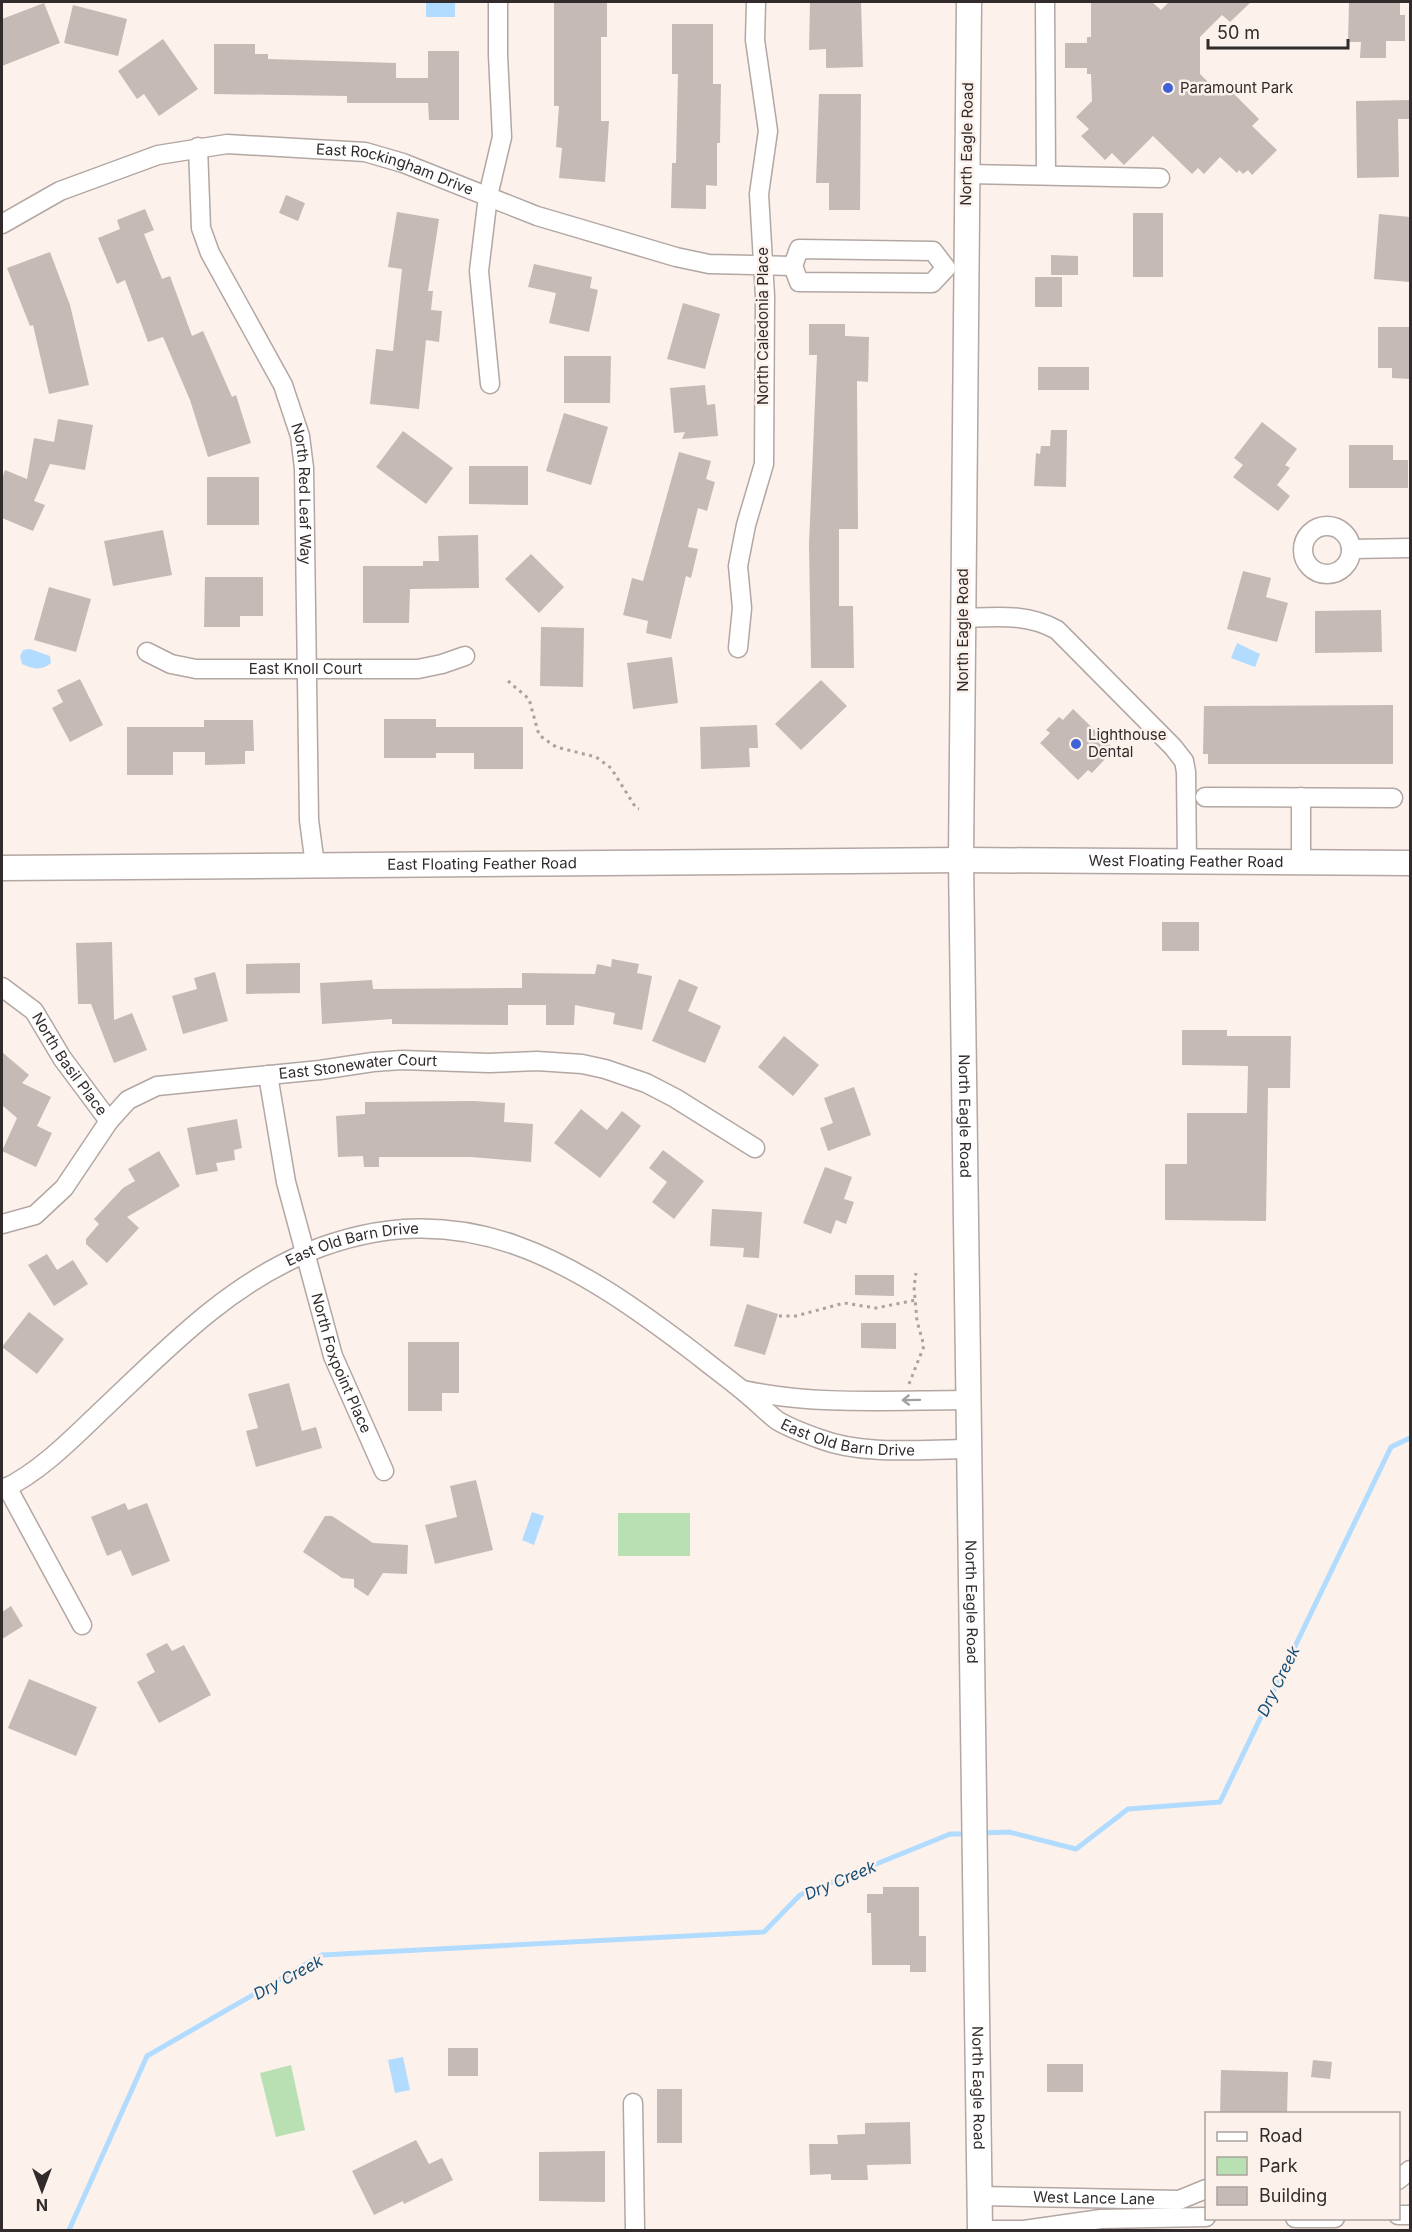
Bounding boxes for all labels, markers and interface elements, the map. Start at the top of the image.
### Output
scale bar [1208,12,1348,50]
text: 50 m [1217,22,1260,43]
place label: Paramount Park [1180,78,1294,97]
marker: Paramount Park [1161,81,1175,95]
street label: North Eagle Road [956,82,977,206]
street label: East Rockingham Drive [316,139,476,199]
street label: North Caledonia Place [753,247,772,405]
street label: North Red Leaf Way [287,420,315,565]
street label: North Eagle Road [953,568,972,692]
street label: East Knoll Court [249,659,363,678]
place label: Lighthouse Dental [1088,725,1167,761]
marker: Lighthouse Dental [1069,737,1083,751]
street label: West Floating Feather Road [1088,851,1284,871]
street label: East Floating Feather Road [387,853,577,874]
street label: North Basil Place [28,1009,112,1119]
street label: East Stonewater Court [278,1050,437,1083]
street label: North Eagle Road [955,1054,975,1178]
street label: East Old Barn Drive [282,1219,419,1270]
street label: North Foxpoint Place [307,1291,376,1436]
one-way arrow [901,1394,921,1406]
street label: East Old Barn Drive [778,1414,915,1459]
street label: North Eagle Road [961,1540,982,1664]
water label: Dry Creek [1252,1642,1304,1720]
water label: Dry Creek [801,1856,879,1904]
water label: Dry Creek [250,1950,326,2004]
street label: North Eagle Road [968,2026,989,2150]
legend [1205,2112,1400,2220]
text: Road [1259,2125,1302,2146]
text: Park [1259,2155,1298,2176]
north arrow [12,2160,72,2220]
text: Building [1259,2185,1327,2206]
street label: West Lance Lane [1033,2187,1155,2209]
text: N [36,2195,48,2215]

